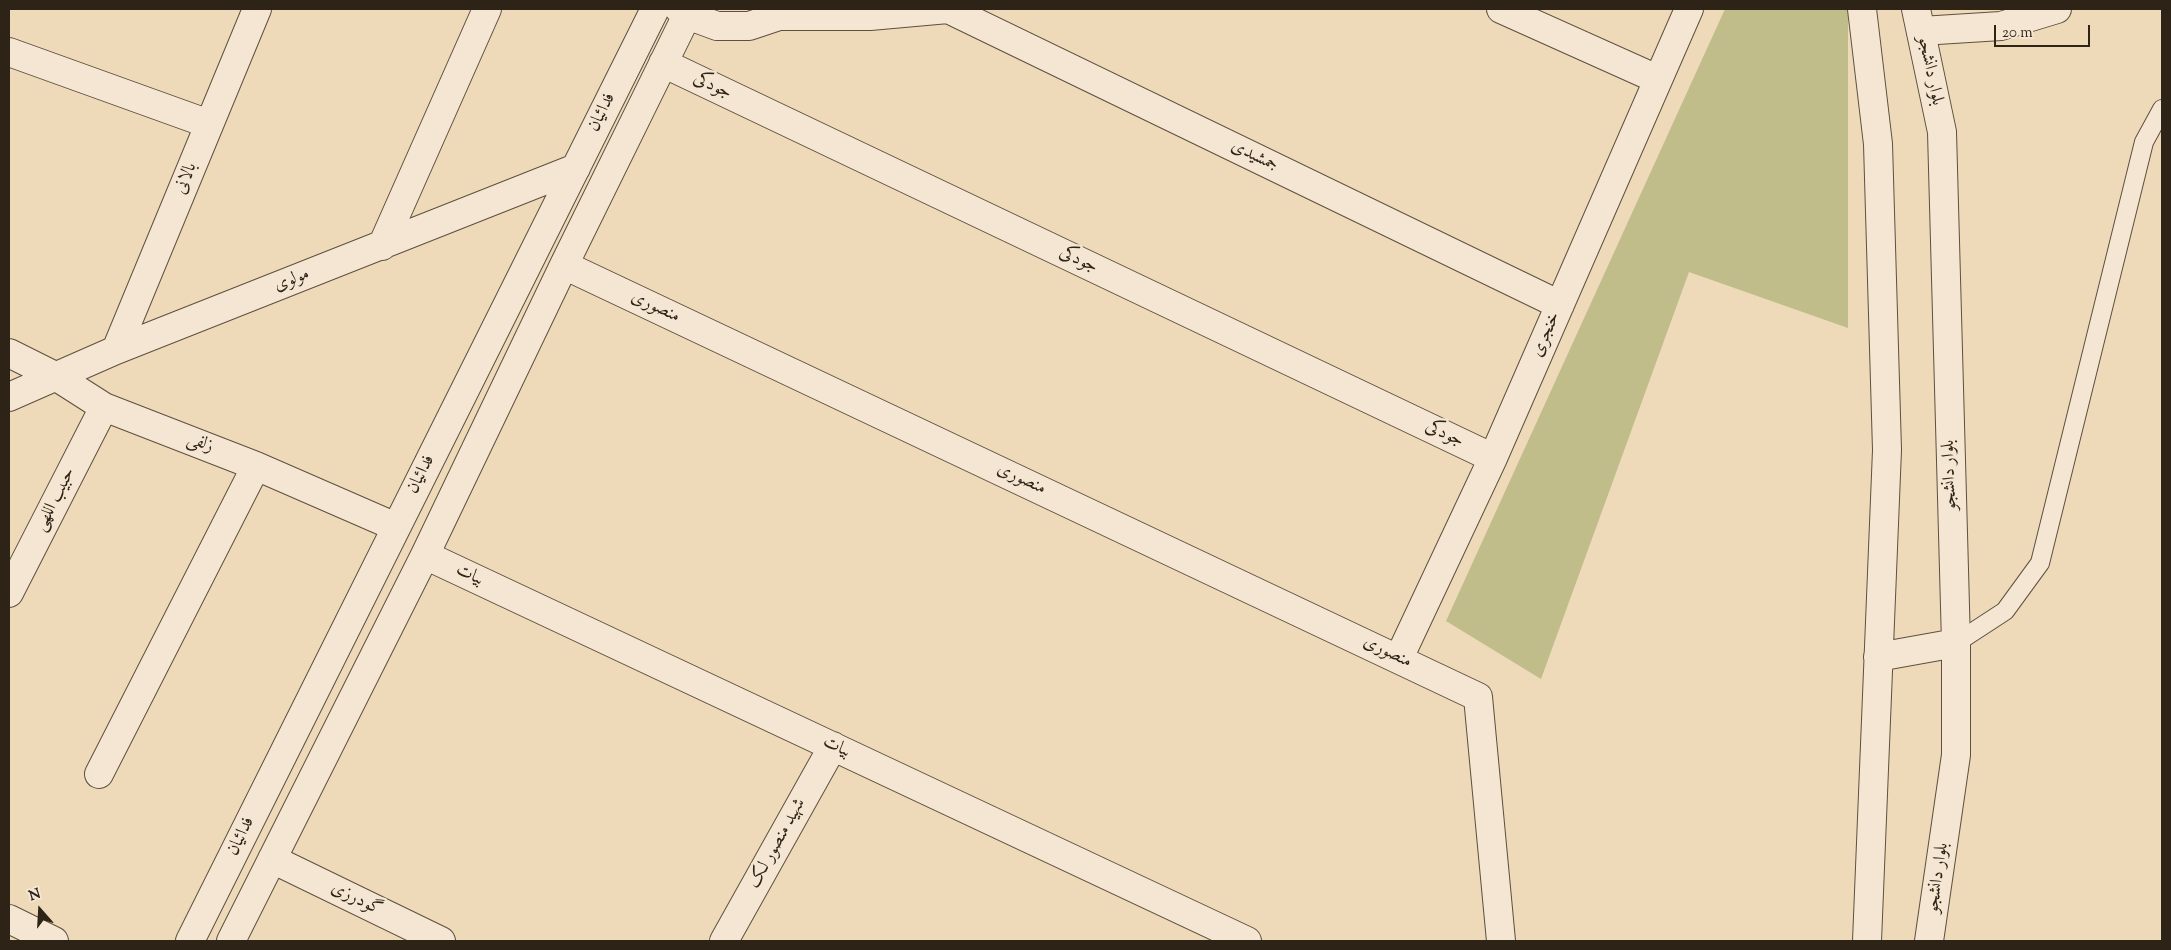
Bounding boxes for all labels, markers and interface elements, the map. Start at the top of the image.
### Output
scale bar [1996,15,2092,47]
text: 20 m [2002,23,2033,44]
street label: بلوار دانشجو [1911,34,1947,108]
street label: جودکی [689,69,735,105]
street label: فدائیان [584,90,622,136]
street label: جمشیدی [1227,136,1281,178]
street label: بالانی [171,160,203,198]
street label: جودکی [1055,243,1101,279]
street label: مولوی [271,264,313,298]
street label: منصوری [627,287,683,329]
street label: خنجری [1528,309,1566,361]
street label: جودکی [1421,417,1467,453]
street label: زلفی [184,429,216,459]
street label: بلوار دانشجو [1939,439,1963,511]
street label: فدائیان [403,452,441,498]
street label: منصوری [993,459,1049,501]
street label: حبیب اللهی [31,465,81,535]
street label: بیات [452,560,486,592]
street label: منصوری [1359,632,1415,674]
street label: بیات [819,732,853,764]
street label: شهید منصور لک [744,795,812,893]
street label: فدائیان [223,814,261,860]
street label: بلوار دانشجو [1923,842,1955,914]
street label: گودرزی [327,878,385,922]
north arrow [15,885,65,935]
text: N [27,885,44,907]

